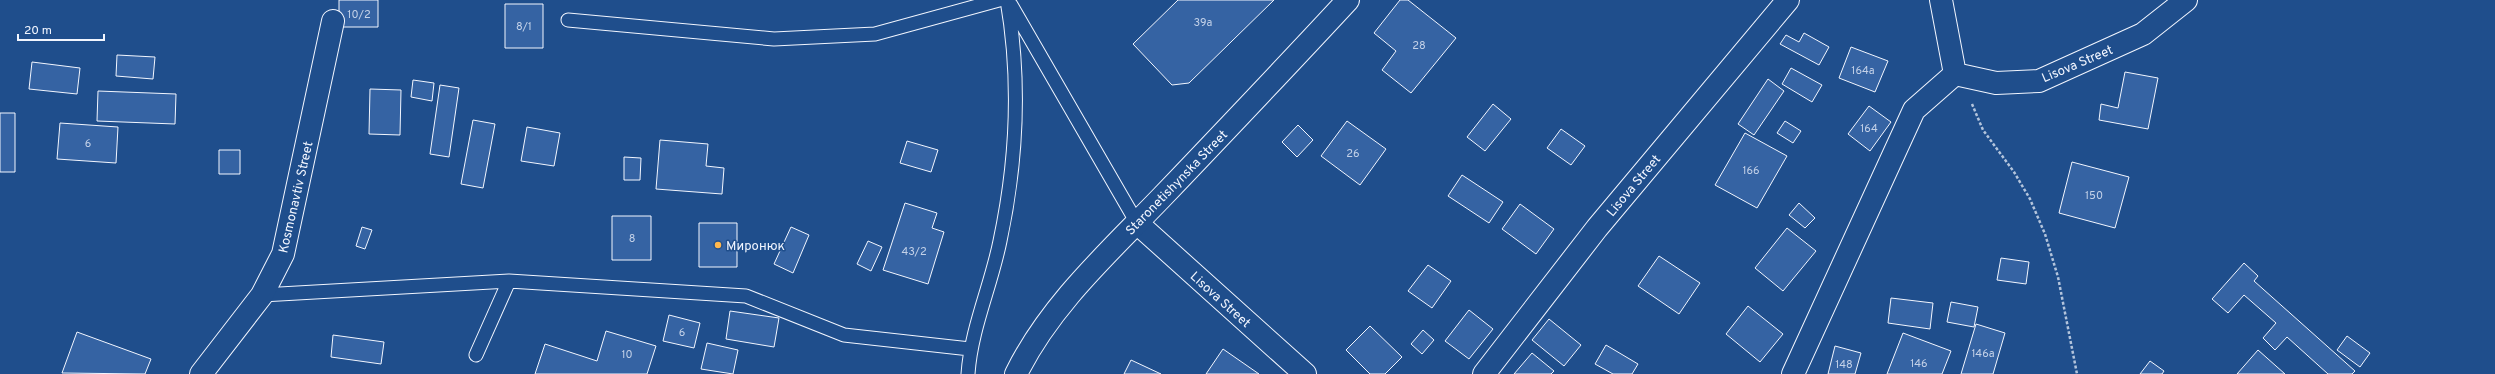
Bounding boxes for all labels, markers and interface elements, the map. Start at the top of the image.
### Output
house number: 10/2 [347,8,371,22]
scale bar [18,16,104,42]
house number: 39а [1194,16,1213,30]
house number: 8/1 [516,20,532,34]
text: 20 m [24,23,52,39]
house number: 28 [1412,39,1426,53]
street label: Lisova Street [2040,43,2116,87]
house number: 164а [1851,64,1875,78]
house number: 164 [1860,122,1878,136]
street label: Staronetishynska Street [1123,127,1232,239]
house number: 6 [85,137,91,151]
street label: Kosmonavtiv Street [276,140,318,255]
house number: 26 [1346,147,1360,161]
street label: Lisova Street [1604,152,1665,220]
house number: 166 [1742,164,1760,178]
house number: 150 [2085,189,2103,203]
house number: 8 [629,232,635,246]
place label: Миронюк [726,239,785,255]
marker: Миронюк [713,240,723,250]
house number: 43/2 [901,245,927,259]
street label: Lisova Street [1186,269,1253,332]
house number: 6 [679,326,685,340]
house number: 146а [1971,347,1995,361]
house number: 10 [621,348,633,362]
house number: 146 [1910,357,1928,371]
house number: 148 [1835,358,1853,372]

